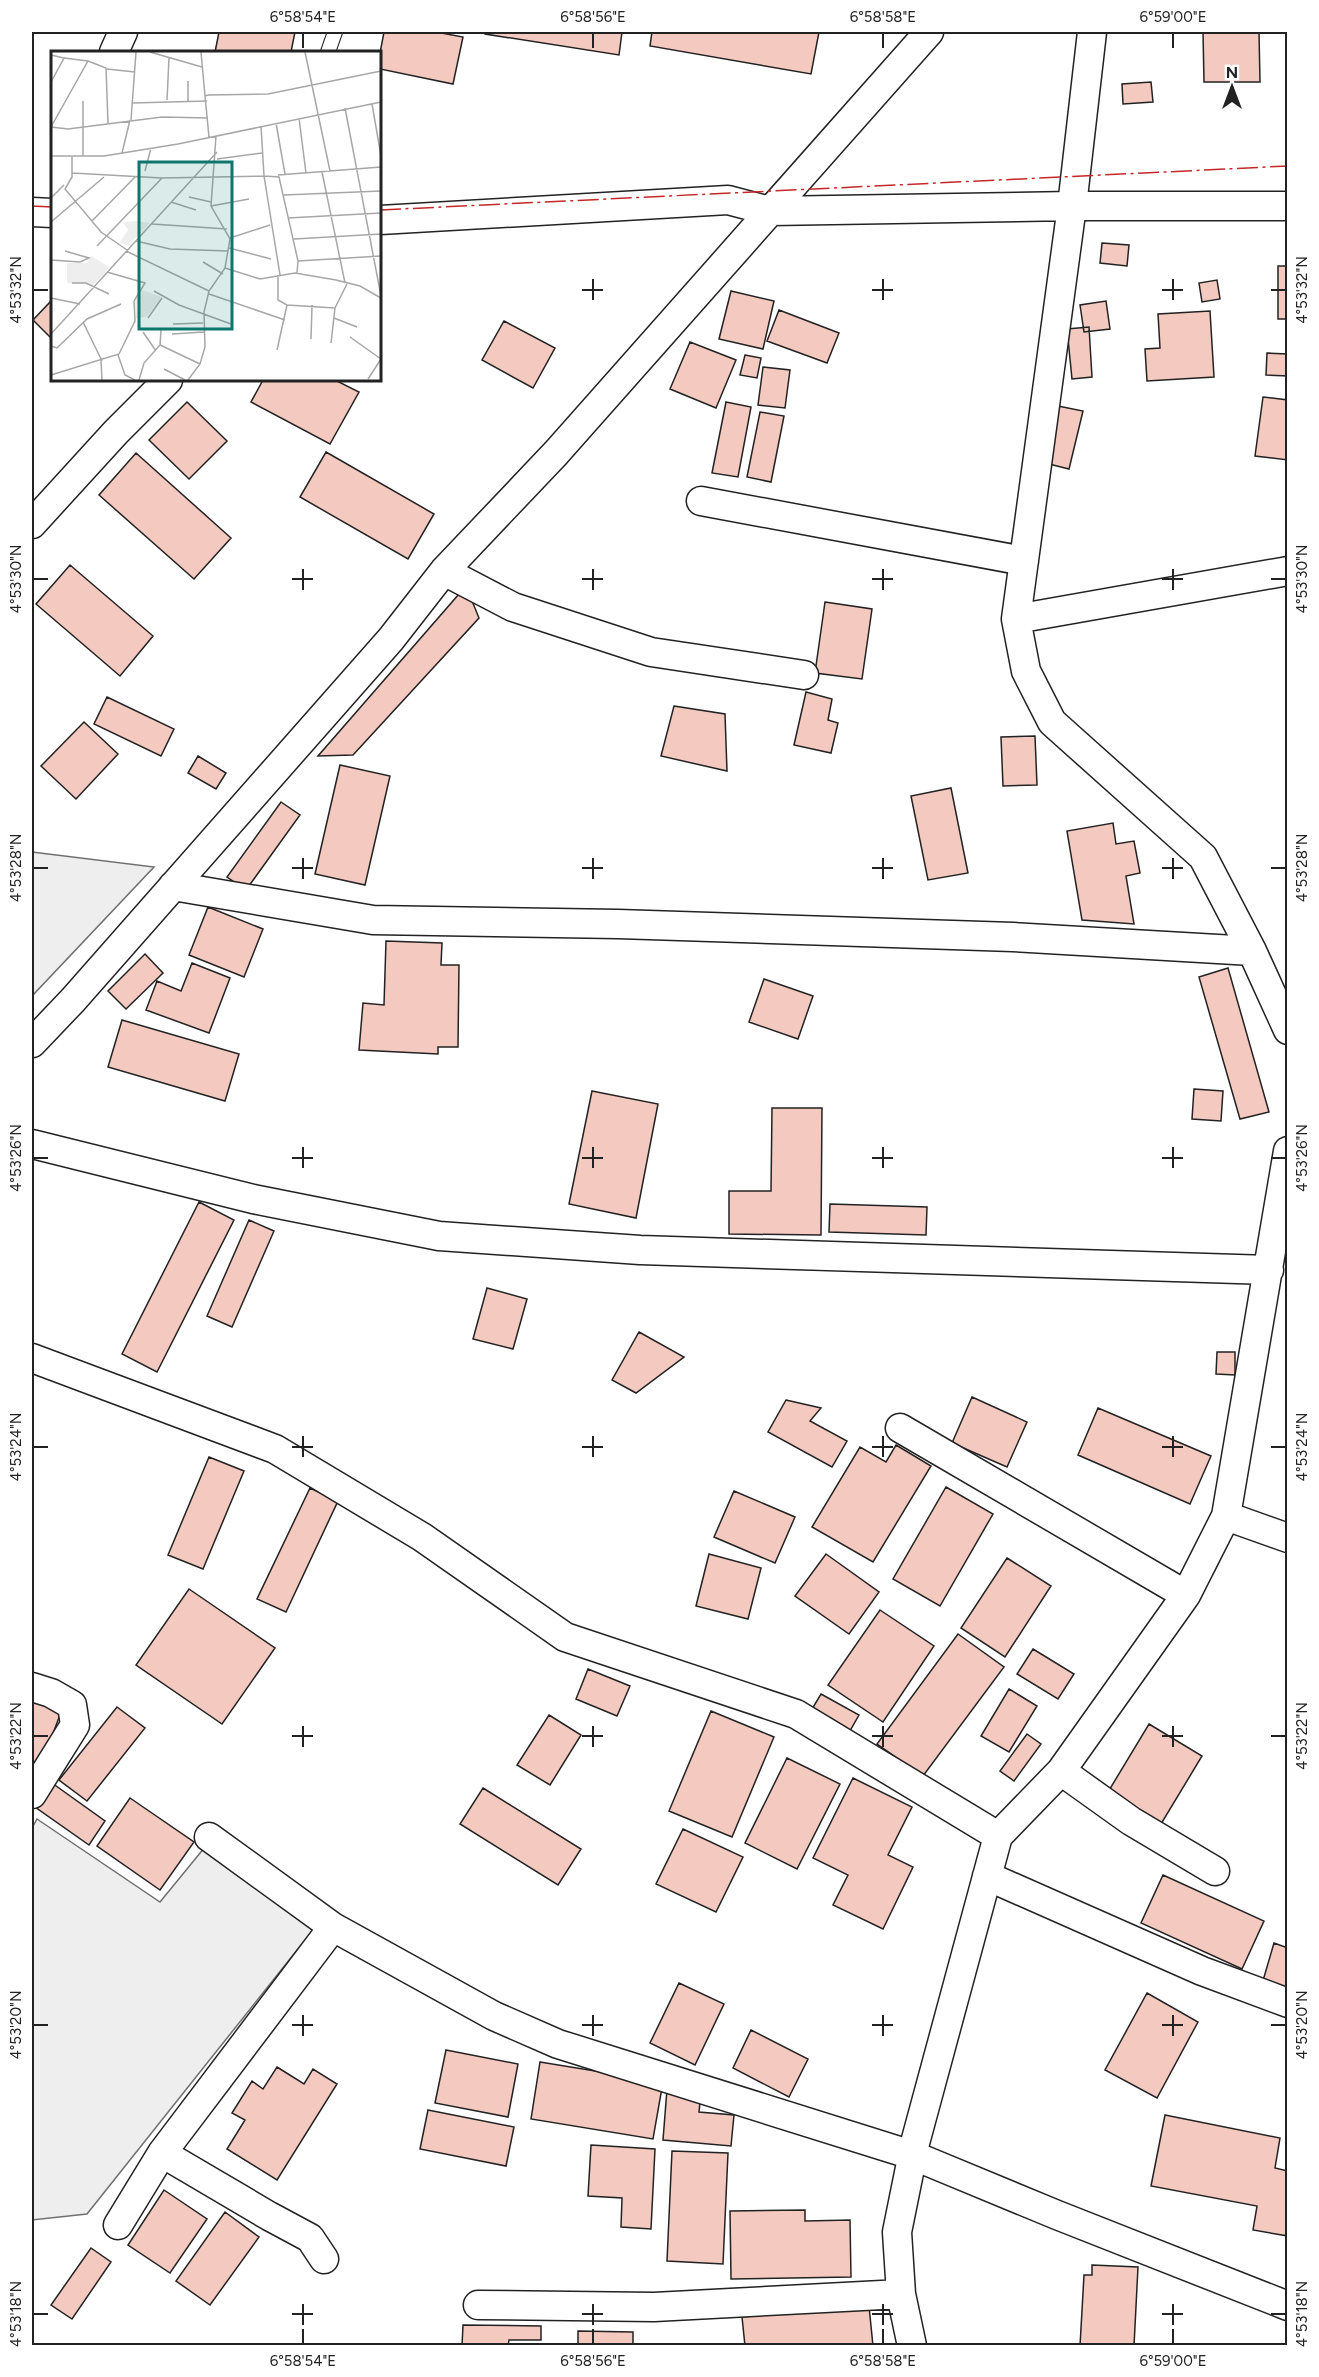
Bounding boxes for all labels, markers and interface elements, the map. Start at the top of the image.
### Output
text: 6°58'54"E [270,8,336,26]
text: 6°58'56"E [560,8,626,26]
text: 6°58'58"E [850,8,916,26]
text: 6°59'00"E [1139,8,1207,26]
inset map [51,51,381,381]
north arrow [1202,57,1262,117]
text: N [1226,63,1238,82]
text: 4°53'32"N [7,256,25,324]
text: 4°53'32"N [1293,256,1311,324]
text: 4°53'30"N [7,545,25,613]
text: 4°53'30"N [1293,545,1311,613]
text: 4°53'28"N [7,834,25,902]
text: 4°53'28"N [1293,834,1311,902]
text: 4°53'26"N [7,1124,25,1192]
text: 4°53'26"N [1293,1124,1311,1192]
text: 4°53'24"N [7,1413,25,1481]
text: 4°53'24"N [1293,1413,1311,1481]
text: 4°53'22"N [7,1702,25,1770]
text: 4°53'22"N [1293,1702,1311,1770]
text: 4°53'20"N [7,1990,25,2060]
text: 4°53'20"N [1293,1990,1311,2060]
text: 4°53'18"N [7,2281,25,2347]
text: 4°53'18"N [1293,2281,1311,2347]
text: 6°58'54"E [270,2352,336,2370]
text: 6°58'56"E [560,2352,626,2370]
text: 6°58'58"E [850,2352,916,2370]
text: 6°59'00"E [1139,2352,1207,2370]

